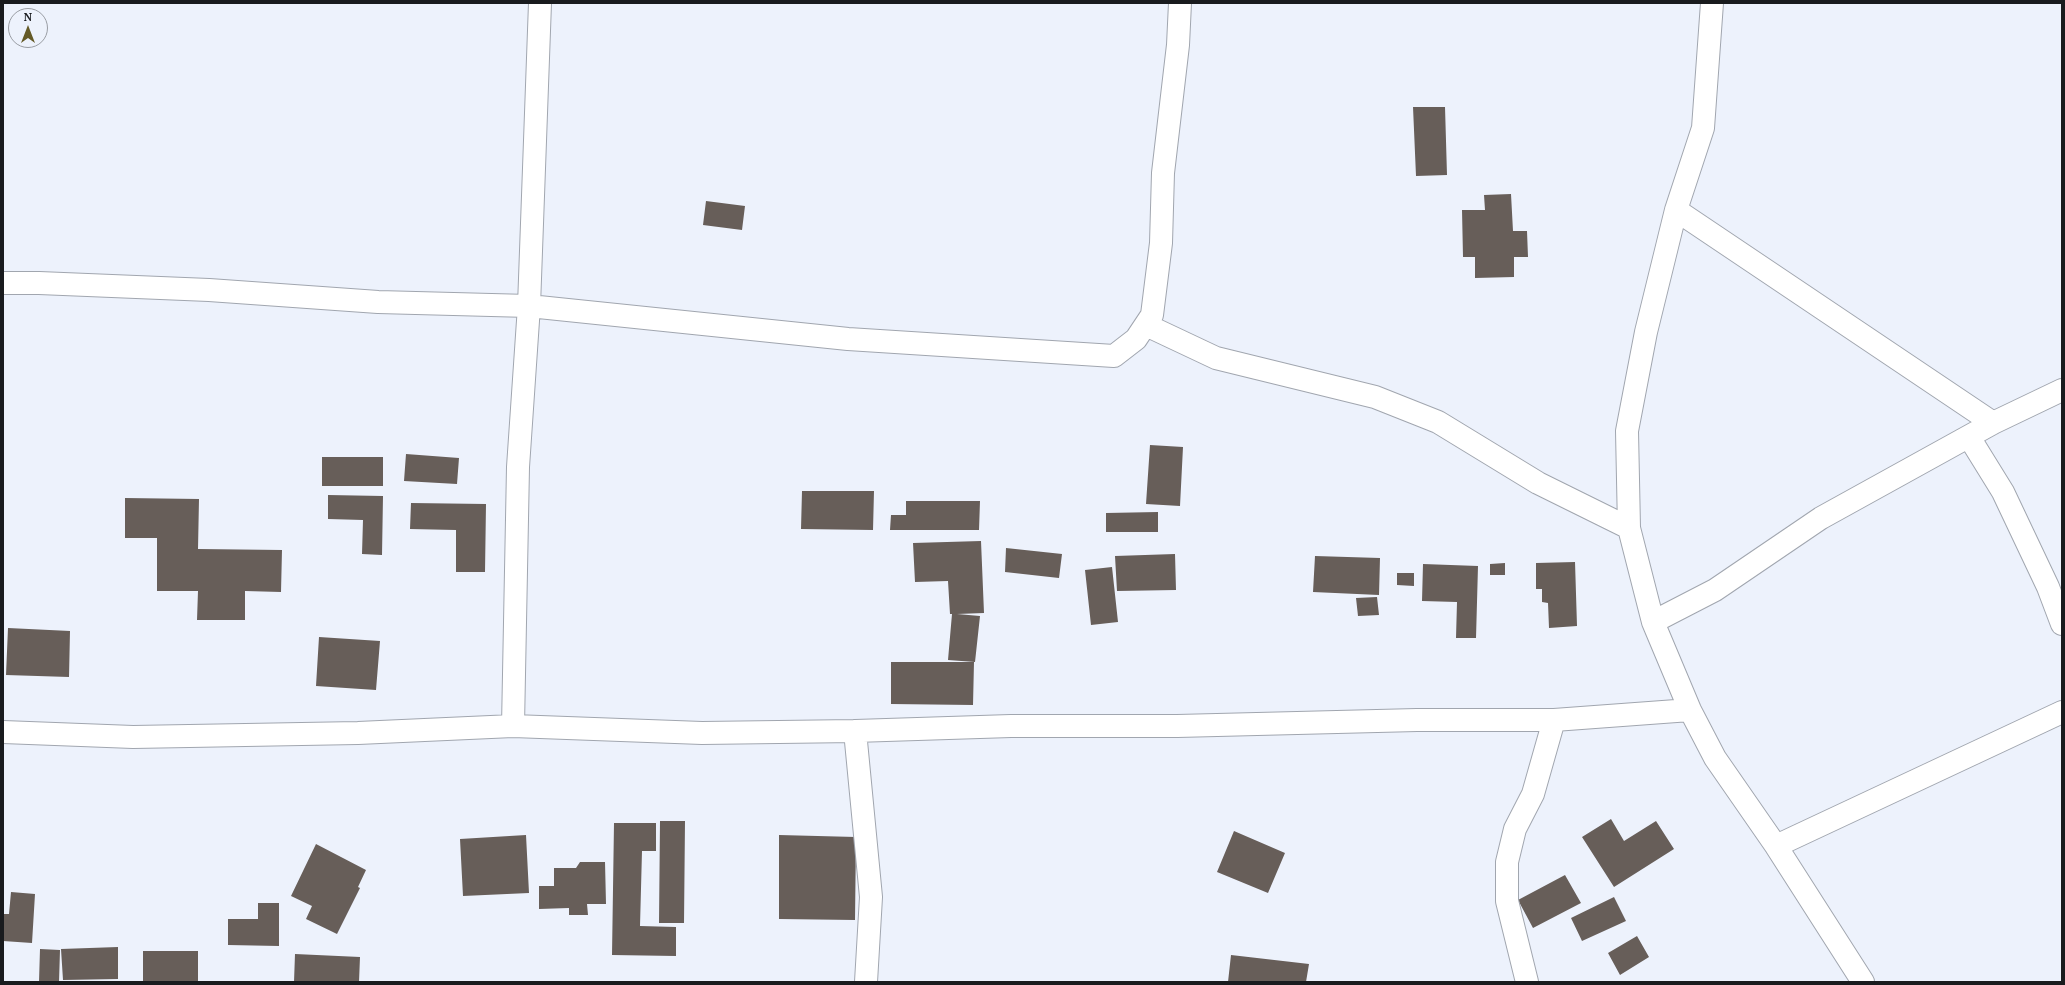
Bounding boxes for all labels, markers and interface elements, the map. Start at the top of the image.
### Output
north arrow [8,8,48,48]
text: N [24,10,32,24]

